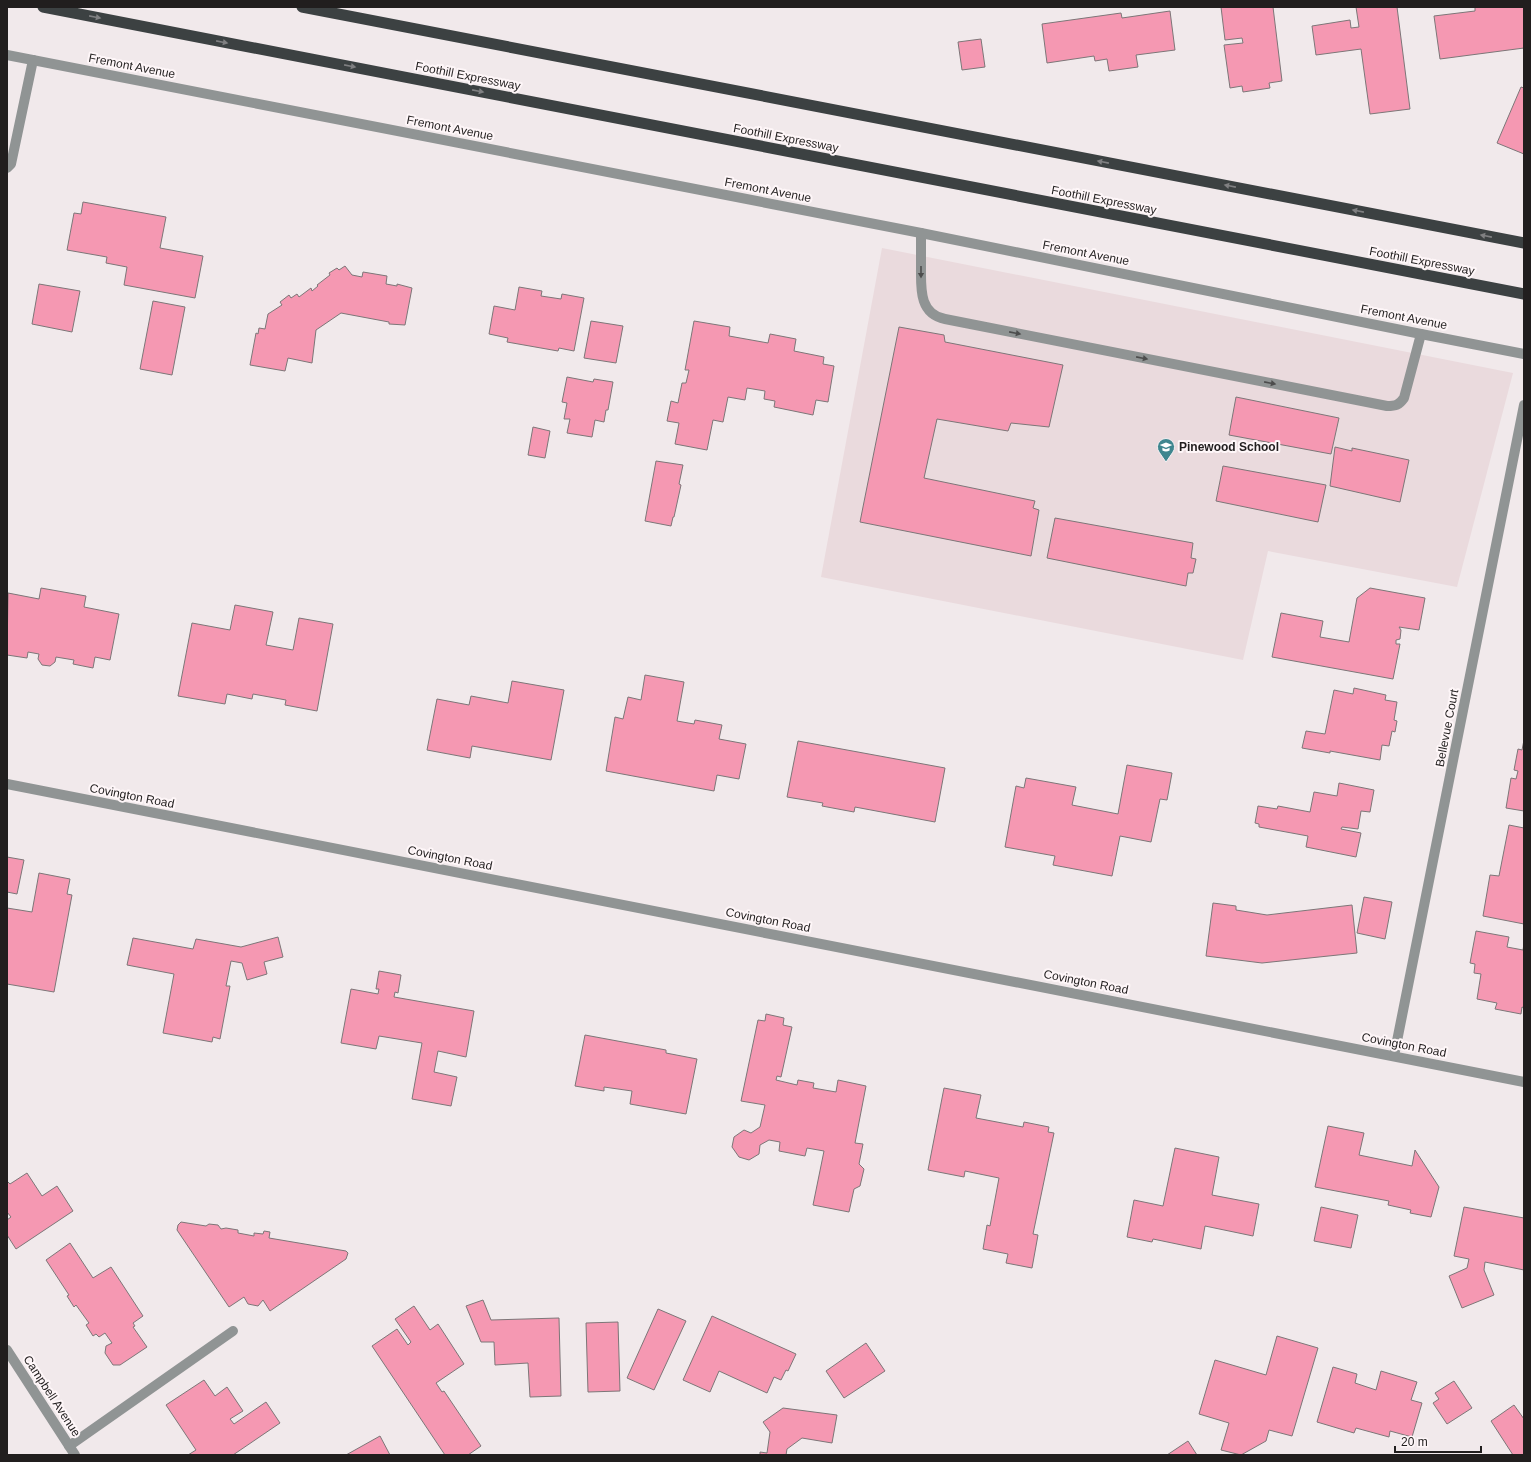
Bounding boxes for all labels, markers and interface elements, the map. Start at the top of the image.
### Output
one-way arrow [89,14,101,20]
one-way arrow [216,39,229,45]
street label: Fremont Avenue [88,51,177,81]
street label: Foothill Expressway [414,59,522,93]
one-way arrow [344,64,356,70]
one-way arrow [472,88,484,94]
street label: Fremont Avenue [406,113,495,143]
street label: Foothill Expressway [732,121,840,155]
one-way arrow [1097,159,1109,165]
street label: Fremont Avenue [724,175,813,205]
street label: Foothill Expressway [1050,183,1158,217]
one-way arrow [1224,183,1237,189]
one-way arrow [1352,208,1364,214]
one-way arrow [1480,232,1492,238]
street label: Fremont Avenue [1042,238,1131,268]
street label: Foothill Expressway [1368,244,1476,278]
one-way arrow [918,266,924,279]
street label: Fremont Avenue [1360,302,1449,332]
one-way arrow [1009,330,1021,336]
one-way arrow [1136,355,1148,361]
one-way arrow [1264,380,1276,386]
school or university icon: Pinewood School [1156,437,1176,462]
place label: Pinewood School [1179,440,1279,454]
street label: Bellevue Court [1433,687,1462,768]
street label: Covington Road [88,781,176,811]
street label: Covington Road [406,843,494,873]
street label: Covington Road [724,905,812,935]
street label: Covington Road [1042,967,1130,997]
street label: Covington Road [1360,1030,1448,1060]
street label: Campbell Avenue [21,1353,84,1439]
scale bar [1395,1428,1481,1454]
text: 20 m [1401,1435,1428,1449]

